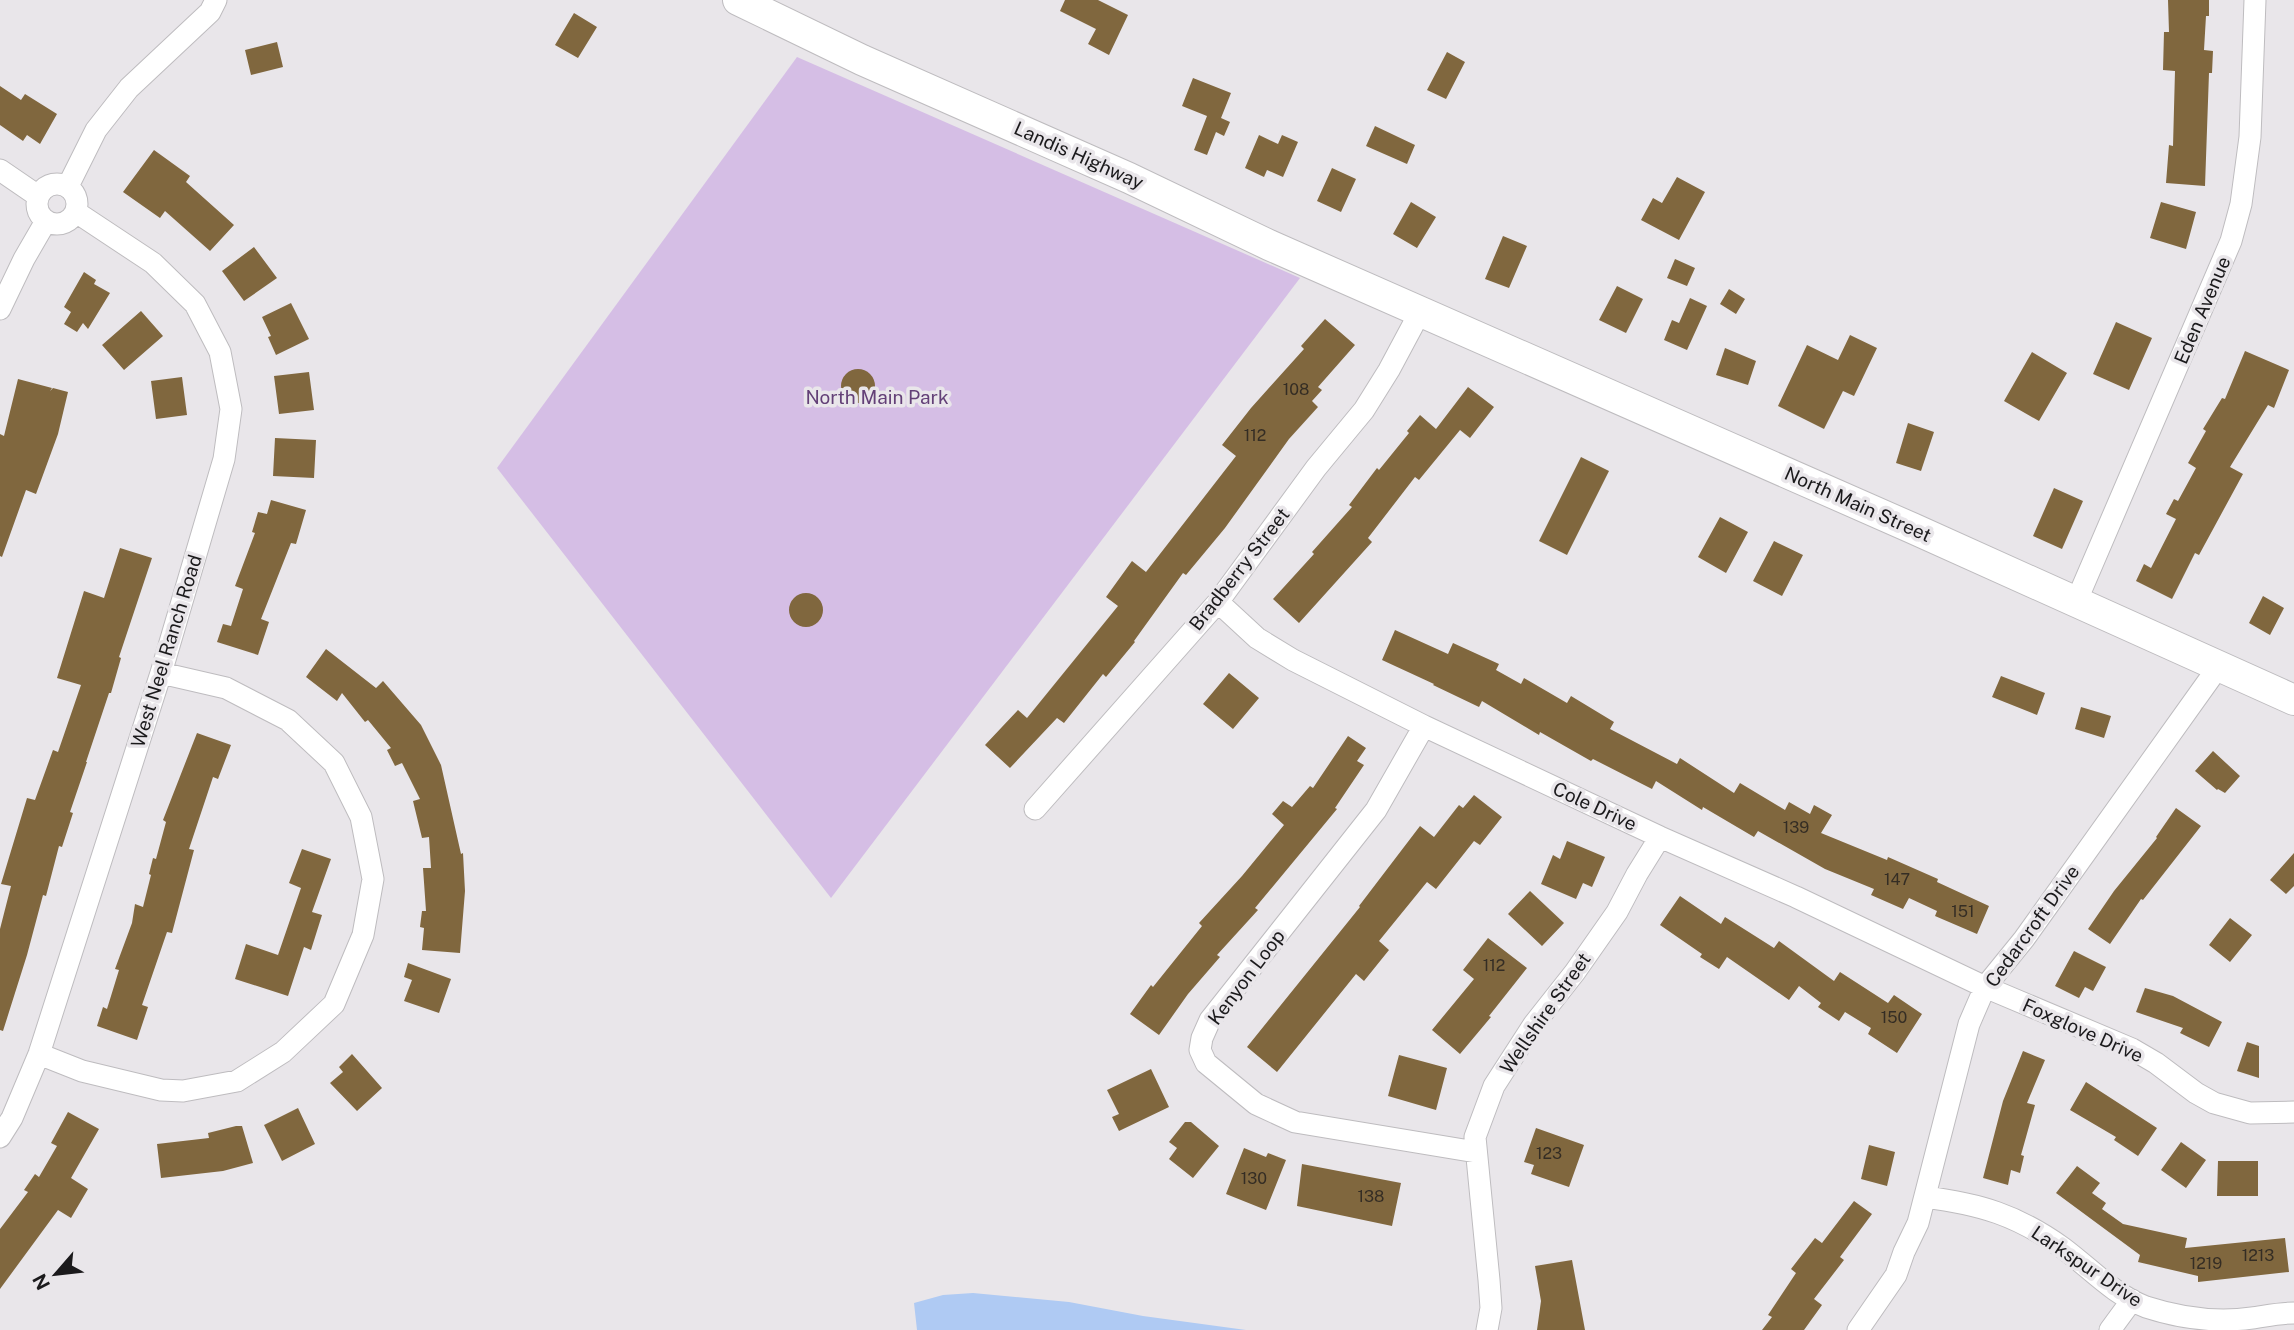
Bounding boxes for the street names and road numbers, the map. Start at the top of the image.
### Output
street label: Landis Highway [1011,117,1147,193]
street label: Eden Avenue [2169,253,2235,367]
street label: North Main Street [1781,462,1935,546]
street label: Bradberry Street [1184,503,1294,635]
street label: West Neel Ranch Road [126,552,206,750]
street label: Cole Drive [1550,777,1640,835]
street label: Cedarcroft Drive [1980,861,2084,991]
street label: Kenyon Loop [1203,925,1289,1029]
street label: Wellshire Street [1495,948,1595,1078]
street label: Foxglove Drive [2019,994,2147,1066]
street label: Larkspur Drive [2028,1221,2146,1311]

